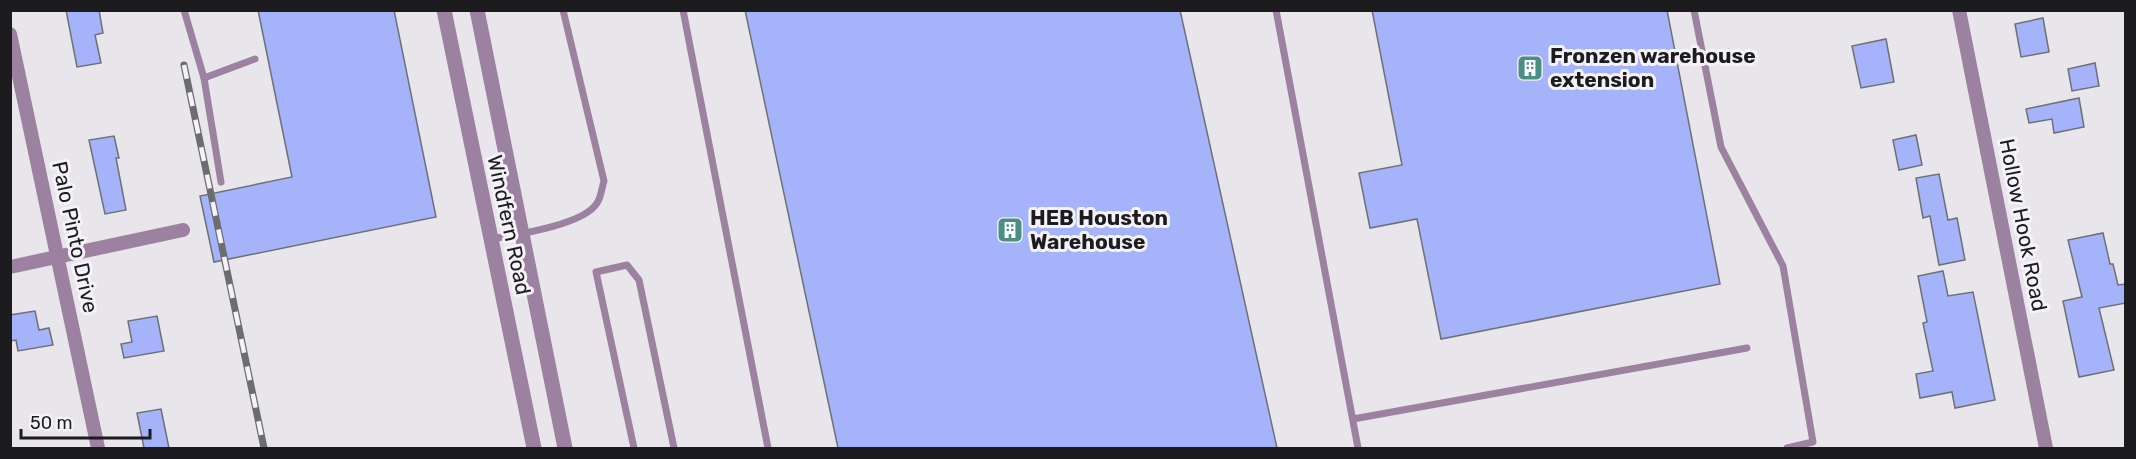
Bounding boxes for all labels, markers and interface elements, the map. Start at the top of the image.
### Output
place label: Fronzen warehouse extension [1550,43,1756,92]
building icon: Fronzen warehouse extension [1515,53,1545,83]
street label: Hollow Hook Road [1995,137,2052,313]
street label: Windfern Road [482,153,537,297]
street label: Palo Pinto Drive [47,159,104,315]
place label: HEB Houston Warehouse [1030,205,1168,254]
building icon: HEB Houston Warehouse [995,215,1025,245]
scale bar [21,402,150,440]
text: 50 m [30,412,73,434]

